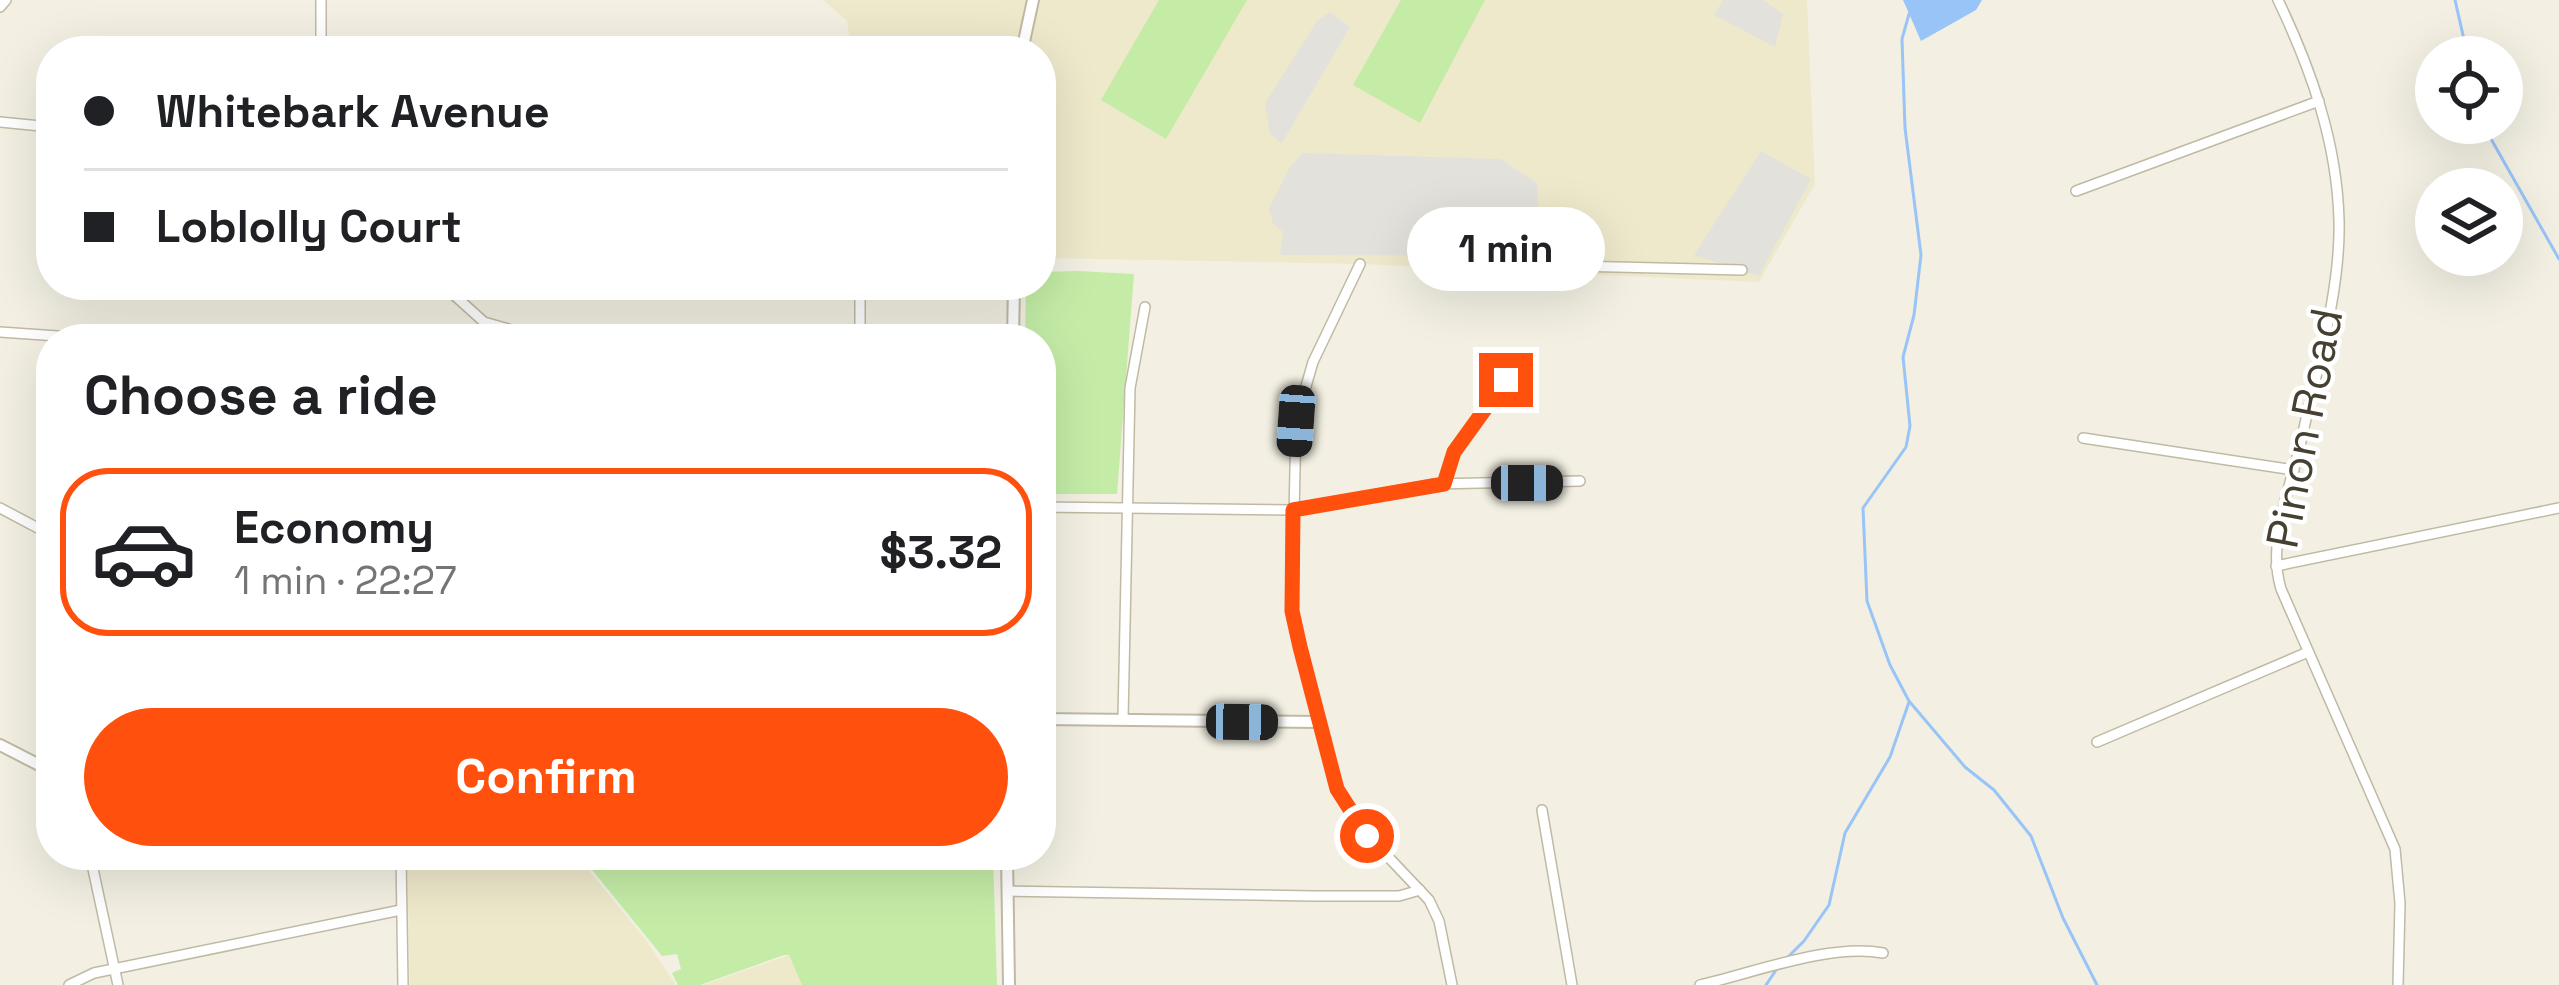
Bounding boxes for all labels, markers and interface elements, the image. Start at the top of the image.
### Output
map controls [2415,36,2523,276]
button: locate [2415,36,2523,144]
text: Whitebark Avenue [156,83,550,140]
button: layers [2415,168,2523,276]
text: Loblolly Court [156,198,462,255]
callout: 1 min [1407,206,1605,290]
text: 1 min [1458,224,1554,273]
street label: Pinon Road [2253,303,2356,553]
route end [1479,353,1533,407]
text: Choose a ride [84,361,438,430]
car [1276,384,1316,458]
car [1491,465,1563,501]
icon: car [90,498,198,606]
text: Economy [234,499,434,556]
text: $3.32 [880,524,1002,581]
text: 1 min · 22:27 [234,556,457,605]
car [1206,703,1278,741]
button: Confirm [84,708,1008,846]
route start [1340,809,1394,863]

